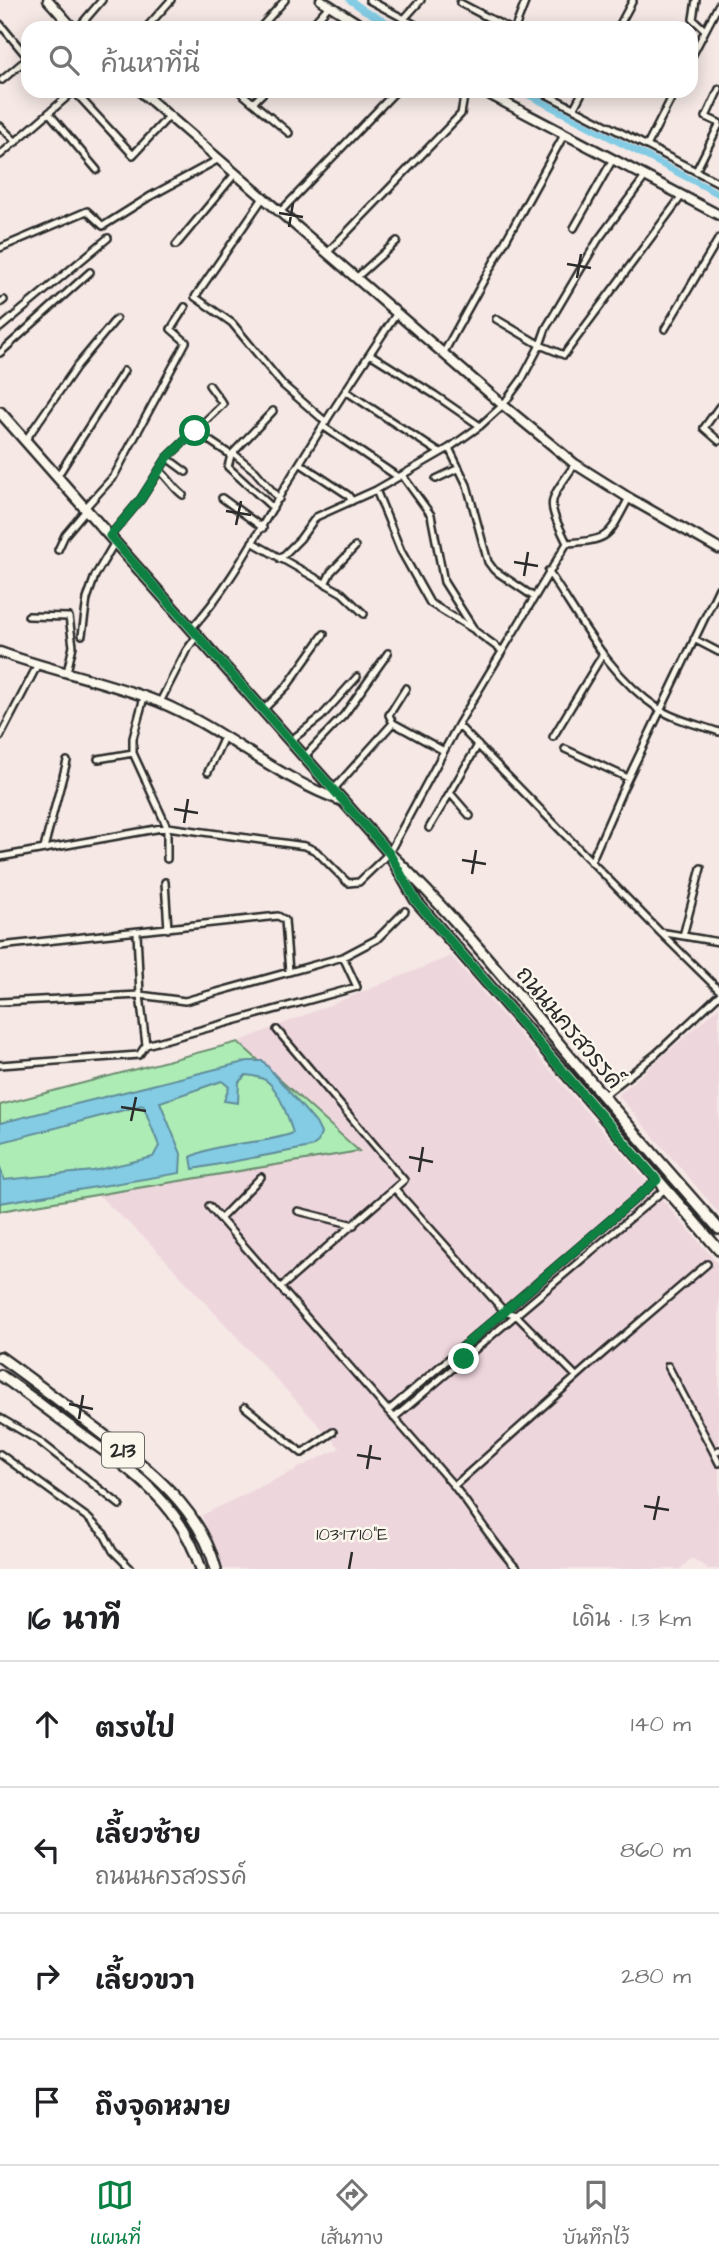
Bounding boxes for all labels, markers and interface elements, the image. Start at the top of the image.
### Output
search box [21,21,698,98]
icon: search [45,41,83,79]
text: ค้นหาที่นี่ [101,46,200,82]
route start [179,415,210,446]
street label: ถนนนครสวรรค์ [508,959,631,1096]
route end [448,1343,479,1374]
road number: 213 [102,1432,144,1468]
text: 103°17'10"E [316,1522,388,1547]
text: 16 นาที [28,1599,120,1641]
text: เดิน · 1.3 km [572,1603,691,1635]
icon: ahead [28,1705,66,1743]
text: 140 m [631,1708,691,1740]
text: ตรงไป [95,1711,175,1747]
text: เลี้ยวซ้าย [95,1817,201,1853]
icon: left [28,1831,66,1869]
text: 860 m [620,1834,691,1866]
text: ถนนนครสวรรค์ [95,1861,247,1893]
icon: right [28,1957,66,1995]
text: 280 m [621,1960,691,1992]
text: เลี้ยวขวา [95,1963,195,1999]
icon: arrive [28,2083,66,2121]
text: ถึงจุดหมาย [95,2089,231,2125]
tab: แผนที่ [90,2176,141,2252]
tab: เส้นทาง [320,2176,383,2252]
tab: บันทึกไว้ [563,2176,629,2252]

